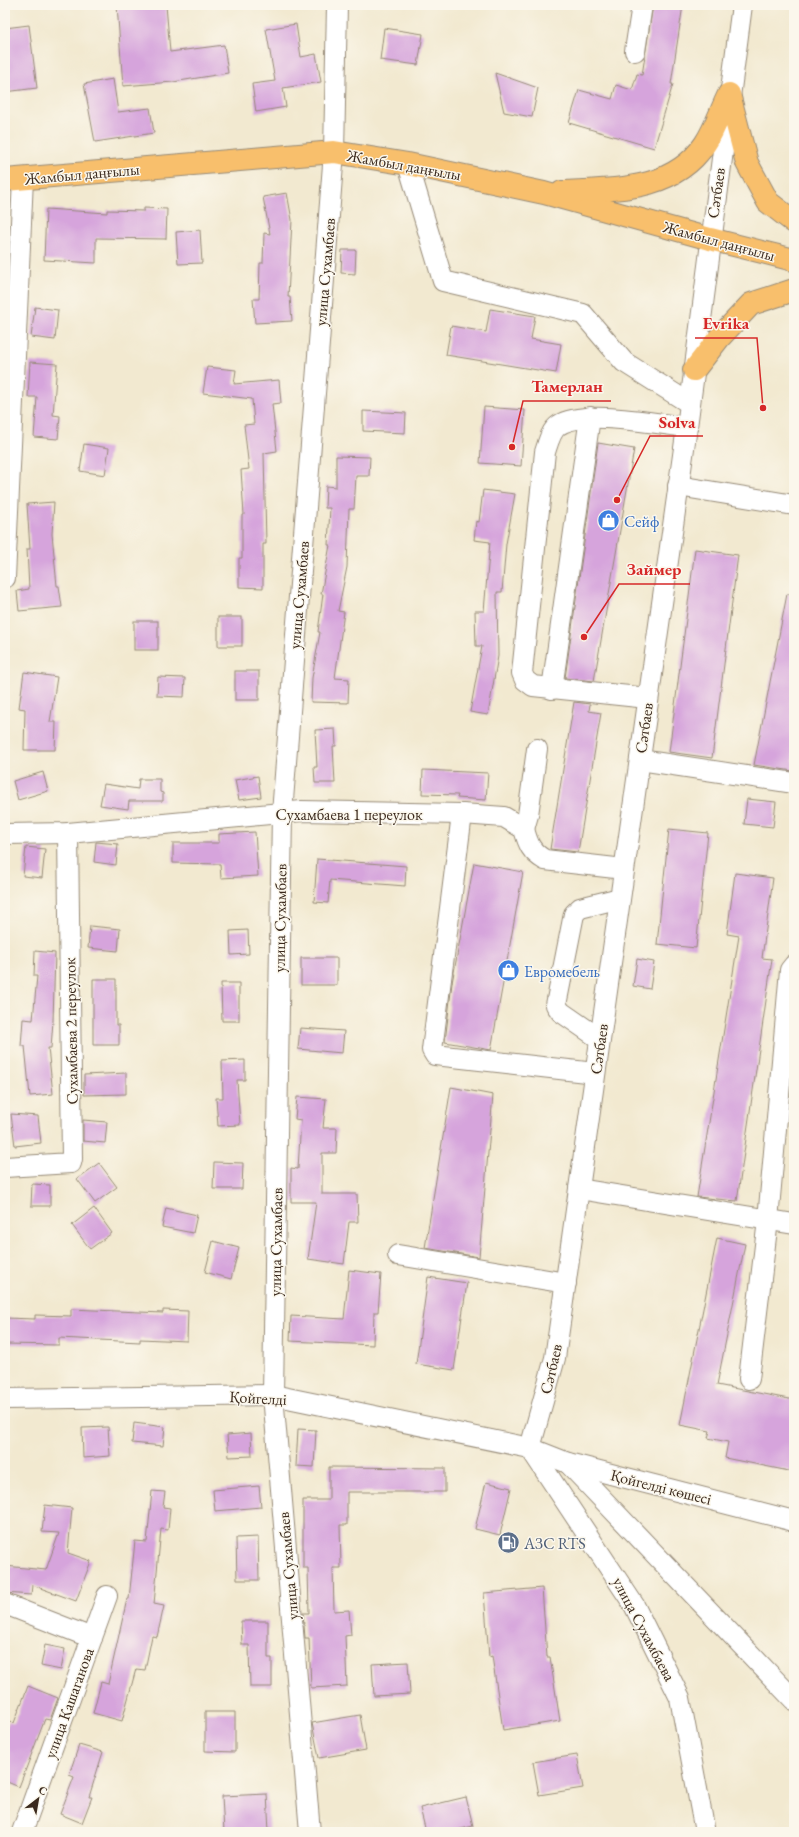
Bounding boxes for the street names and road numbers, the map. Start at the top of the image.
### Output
street label: Жамбыл даңғылы [344,144,463,185]
street label: Жамбыл даңғылы [23,158,141,190]
street label: Сәтбаев [702,166,730,220]
street label: Жамбыл даңғылы [660,216,778,266]
street label: улица Сухамбаев [310,217,340,327]
street label: улица Сухамбаев [284,540,314,650]
street label: Сәтбаев [630,701,658,755]
street label: Сухамбаева 1 переулок [275,804,423,825]
street label: улица Сухамбаев [269,863,291,972]
street label: Сухамбаева 2 переулок [59,957,83,1105]
street label: Сәтбаев [585,1022,613,1076]
street label: улица Сухамбаев [265,1187,287,1296]
street label: Сәтбаев [535,1342,567,1396]
street label: Қойгелді [229,1386,287,1410]
street label: Қойгелді көшесі [608,1464,714,1510]
street label: улица Сухамбаев [273,1511,303,1621]
street label: улица Сухамбаева [608,1573,681,1685]
street label: улица Кашаганова [39,1644,99,1761]

